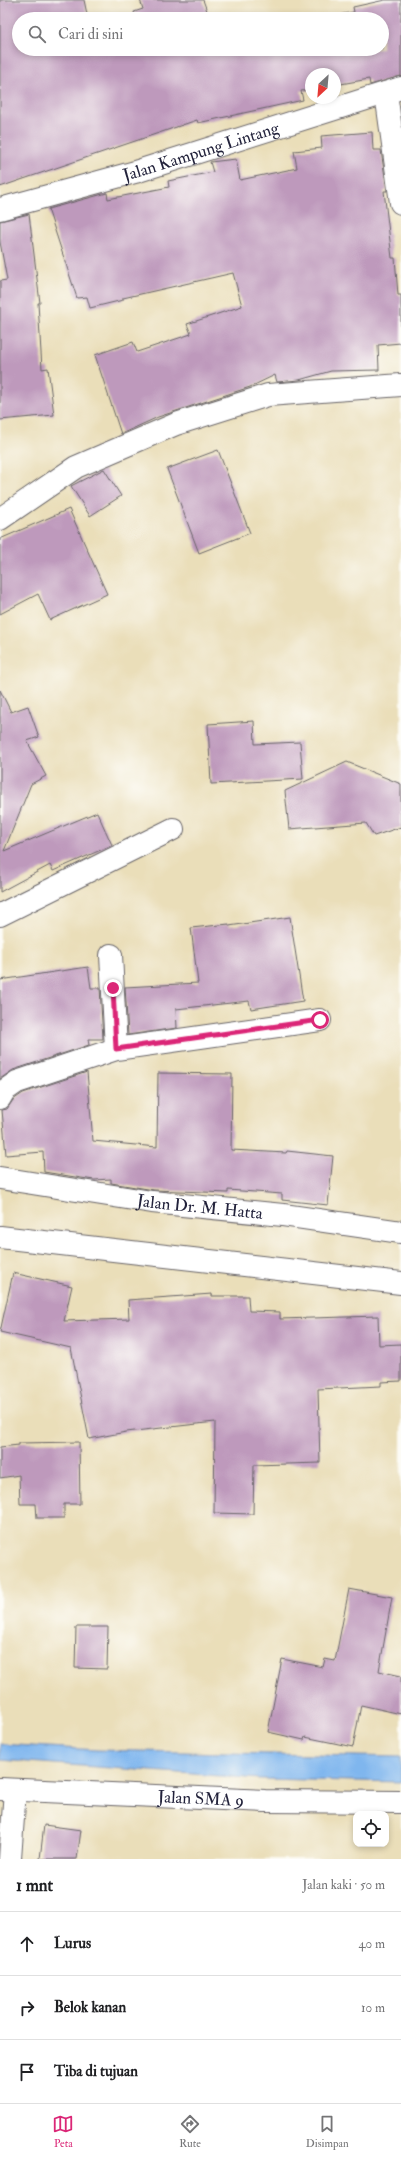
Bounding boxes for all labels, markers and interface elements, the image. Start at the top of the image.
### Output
search box [12,12,389,56]
icon: search [26,23,48,45]
text: Cari di sini [58,25,123,44]
north arrow [305,68,341,104]
street label: Jalan Kampung Lintang [120,117,282,187]
route end [104,979,122,997]
route start [311,1011,329,1029]
street label: Jalan Dr. M. Hatta [134,1190,265,1224]
street label: Jalan SMA 9 [156,1786,244,1811]
map controls [353,1811,389,1847]
button: locate [353,1811,389,1847]
text: 1 mnt [16,1875,53,1896]
text: Jalan kaki · 50 m [302,1877,385,1893]
icon: ahead [16,1933,38,1955]
text: Lurus [54,1934,91,1953]
text: 40 m [359,1936,385,1952]
icon: right [16,1997,38,2019]
text: Belok kanan [54,1998,126,2017]
text: 10 m [361,2000,385,2016]
icon: arrive [16,2061,38,2083]
text: Tiba di tujuan [54,2062,138,2081]
tab: Peta [52,2113,74,2150]
tab: Rute [179,2113,201,2150]
tab: Disimpan [306,2113,349,2150]

